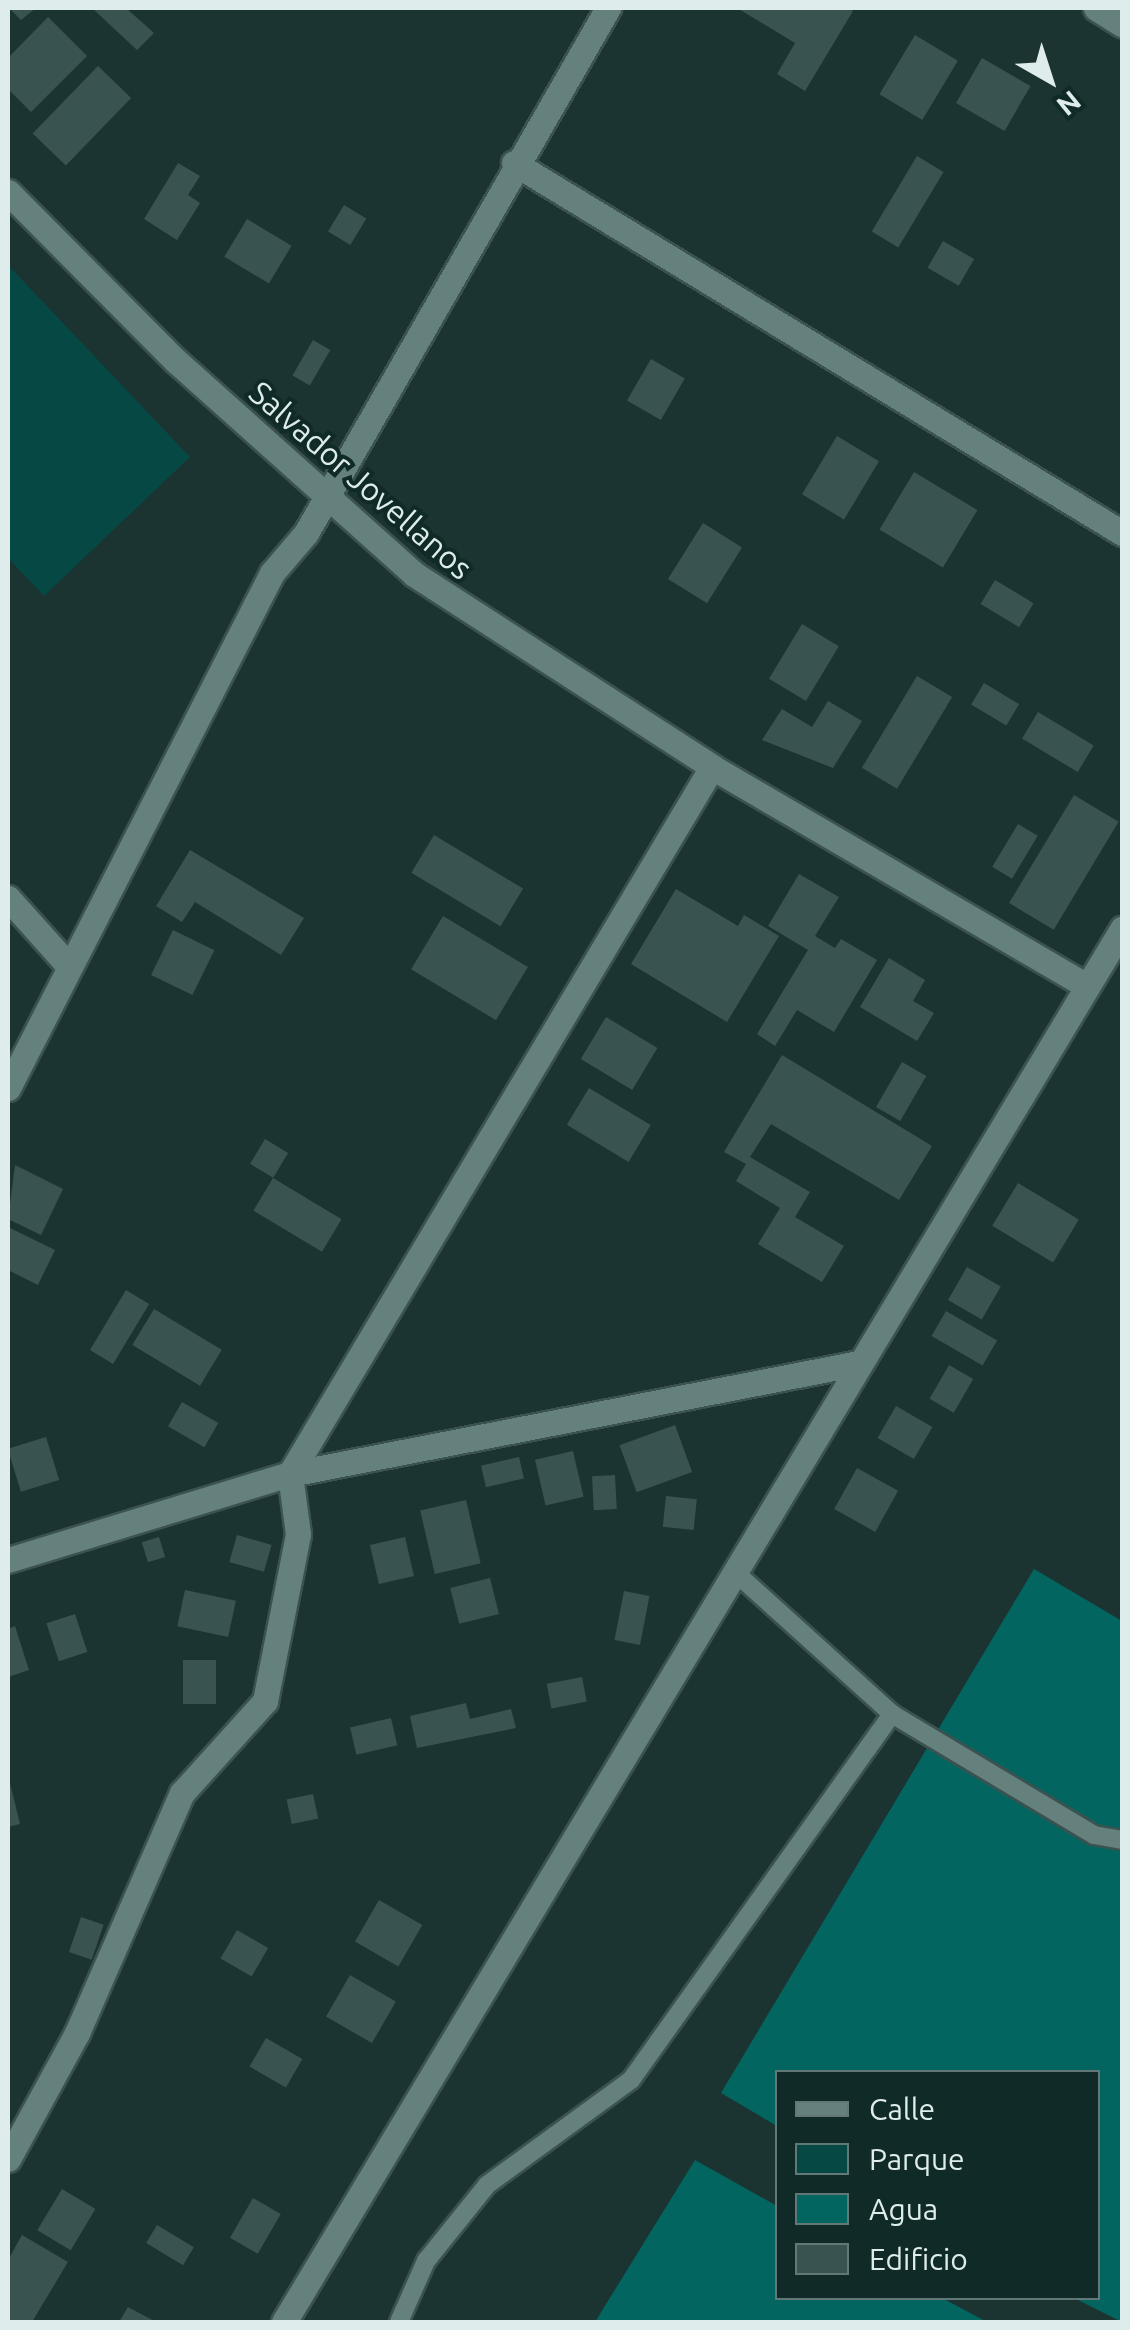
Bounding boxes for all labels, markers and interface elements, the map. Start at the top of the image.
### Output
north arrow [1000,30,1100,130]
text: N [1051,85,1087,122]
street label: Salvador Jovellanos [242,373,480,587]
legend [775,2070,1100,2300]
text: Calle [869,2092,935,2126]
text: Parque [869,2142,965,2176]
text: Agua [869,2192,938,2226]
text: Edificio [869,2242,968,2276]

